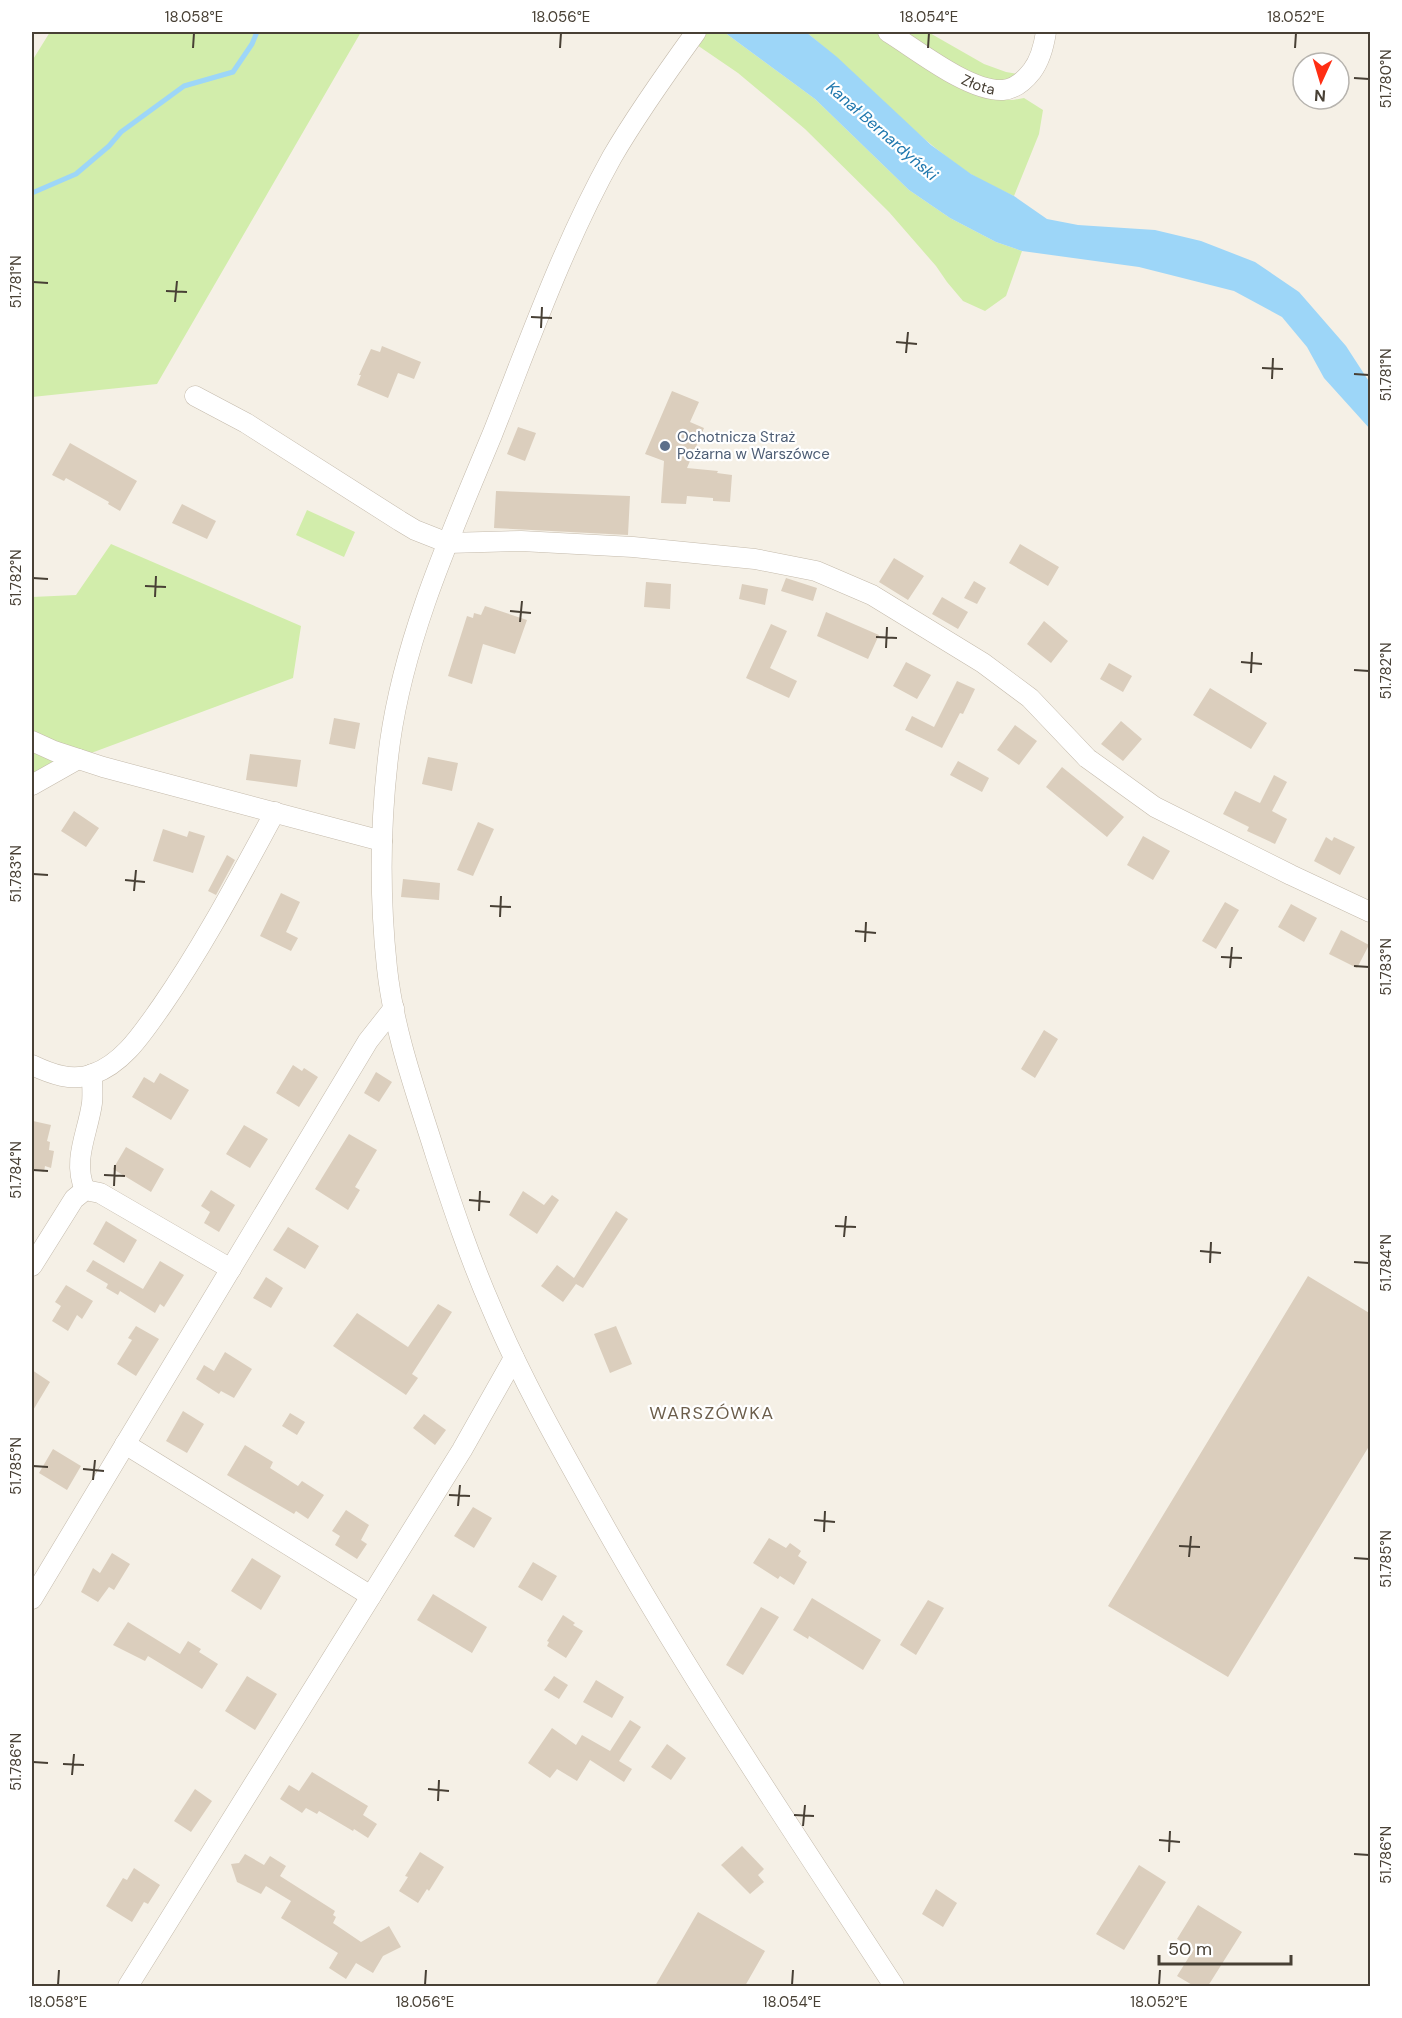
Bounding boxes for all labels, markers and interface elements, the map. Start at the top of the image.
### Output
text: 18.058°E [165,7,223,27]
text: 18.056°E [532,7,590,27]
text: 18.054°E [900,7,958,27]
text: 18.052°E [1267,7,1325,27]
text: 51.780°N [1376,50,1396,109]
north arrow [1291,51,1351,111]
street label: Złota [958,70,997,100]
water label: Kanał Bernardyński [822,77,943,186]
text: N [1313,85,1327,106]
text: 51.781°N [6,255,26,309]
text: 51.781°N [1376,348,1396,402]
place label: Ochotnicza Straż Pożarna w Warszówce [677,427,830,464]
marker: Ochotnicza Straż Pożarna w Warszówce [658,439,672,453]
text: 51.782°N [6,549,26,607]
text: 51.782°N [1376,642,1396,700]
text: 51.783°N [6,845,26,903]
text: 51.783°N [1376,938,1396,996]
text: 51.784°N [6,1141,26,1199]
text: 51.784°N [1376,1234,1396,1292]
district label: WARSZÓWKA [649,1401,775,1425]
text: 51.785°N [6,1437,26,1495]
text: 51.785°N [1376,1530,1396,1588]
text: 51.786°N [6,1733,26,1791]
text: 51.786°N [1376,1826,1396,1884]
scale bar [1159,1928,1291,1966]
text: 50 m [1168,1937,1212,1961]
text: 18.058°E [29,1992,87,2012]
text: 18.056°E [396,1992,454,2012]
text: 18.054°E [763,1992,821,2012]
text: 18.052°E [1130,1992,1188,2012]

